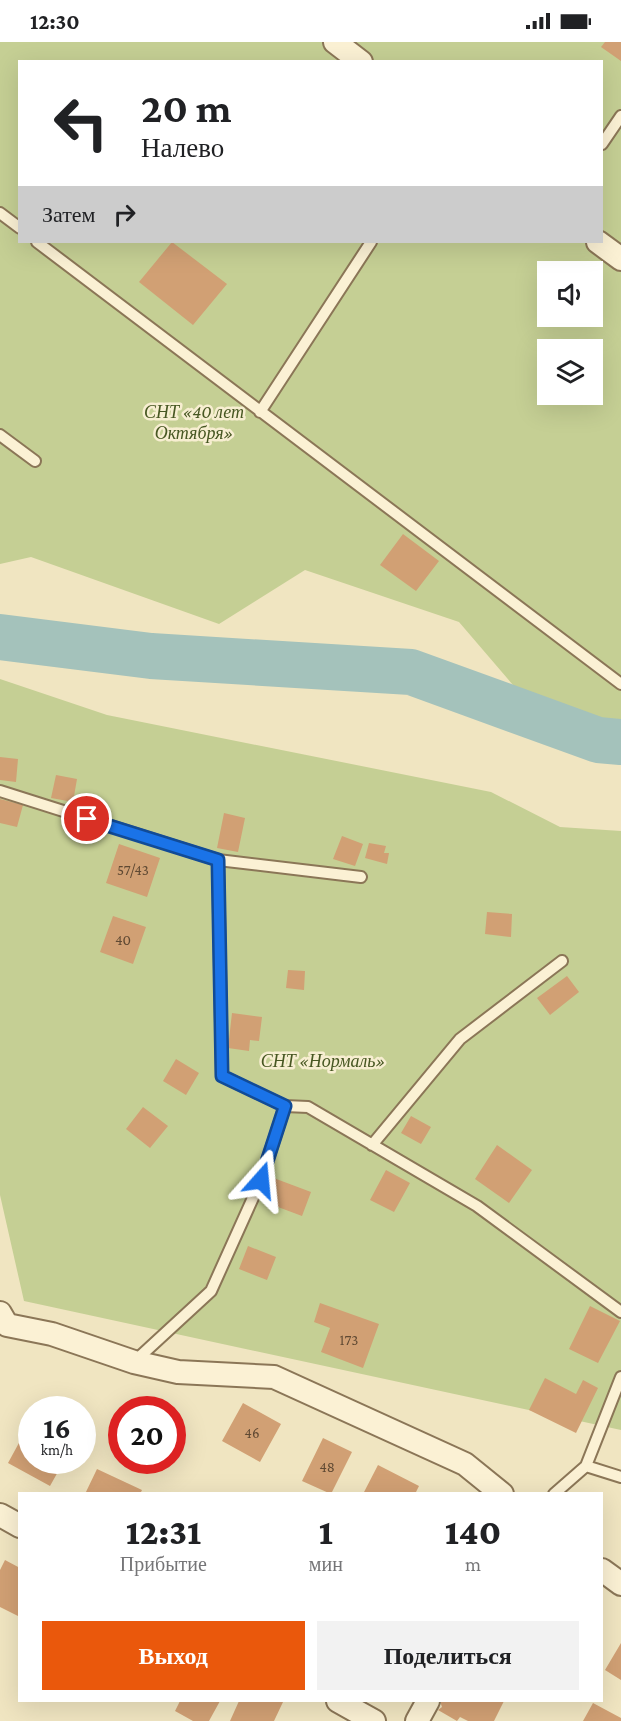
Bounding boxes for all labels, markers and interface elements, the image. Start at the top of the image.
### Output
text: 12:30 [30,9,80,34]
icon: left [42,84,120,162]
text: 20 m [141,84,232,131]
text: Налево [141,133,224,163]
icon: right [108,198,141,231]
text: Затем [42,202,96,227]
map controls [537,261,603,405]
button: sound [537,261,603,327]
button: layers [537,339,603,405]
park label: СНТ «40 лет Октября» [144,402,244,443]
pin [61,793,112,844]
icon: arrive [70,802,103,835]
house number: 57/43 [117,862,149,878]
house number: 40 [115,932,131,948]
park label: СНТ «Нормаль» [261,1051,385,1071]
position arrow [229,1148,293,1212]
house number: 173 [340,1332,358,1348]
speed limit sign: 20 [108,1396,186,1474]
text: 16 [43,1411,71,1444]
house number: 46 [244,1425,260,1441]
text: km/h [41,1442,73,1458]
house number: 48 [319,1459,335,1475]
text: 12:31 [126,1512,201,1552]
text: 1 [319,1512,333,1552]
text: 140 [445,1512,501,1552]
text: Прибытие [120,1553,207,1575]
text: мин [309,1553,343,1575]
text: m [465,1553,481,1575]
button: Выход [42,1621,305,1690]
button: Поделиться [317,1621,579,1690]

